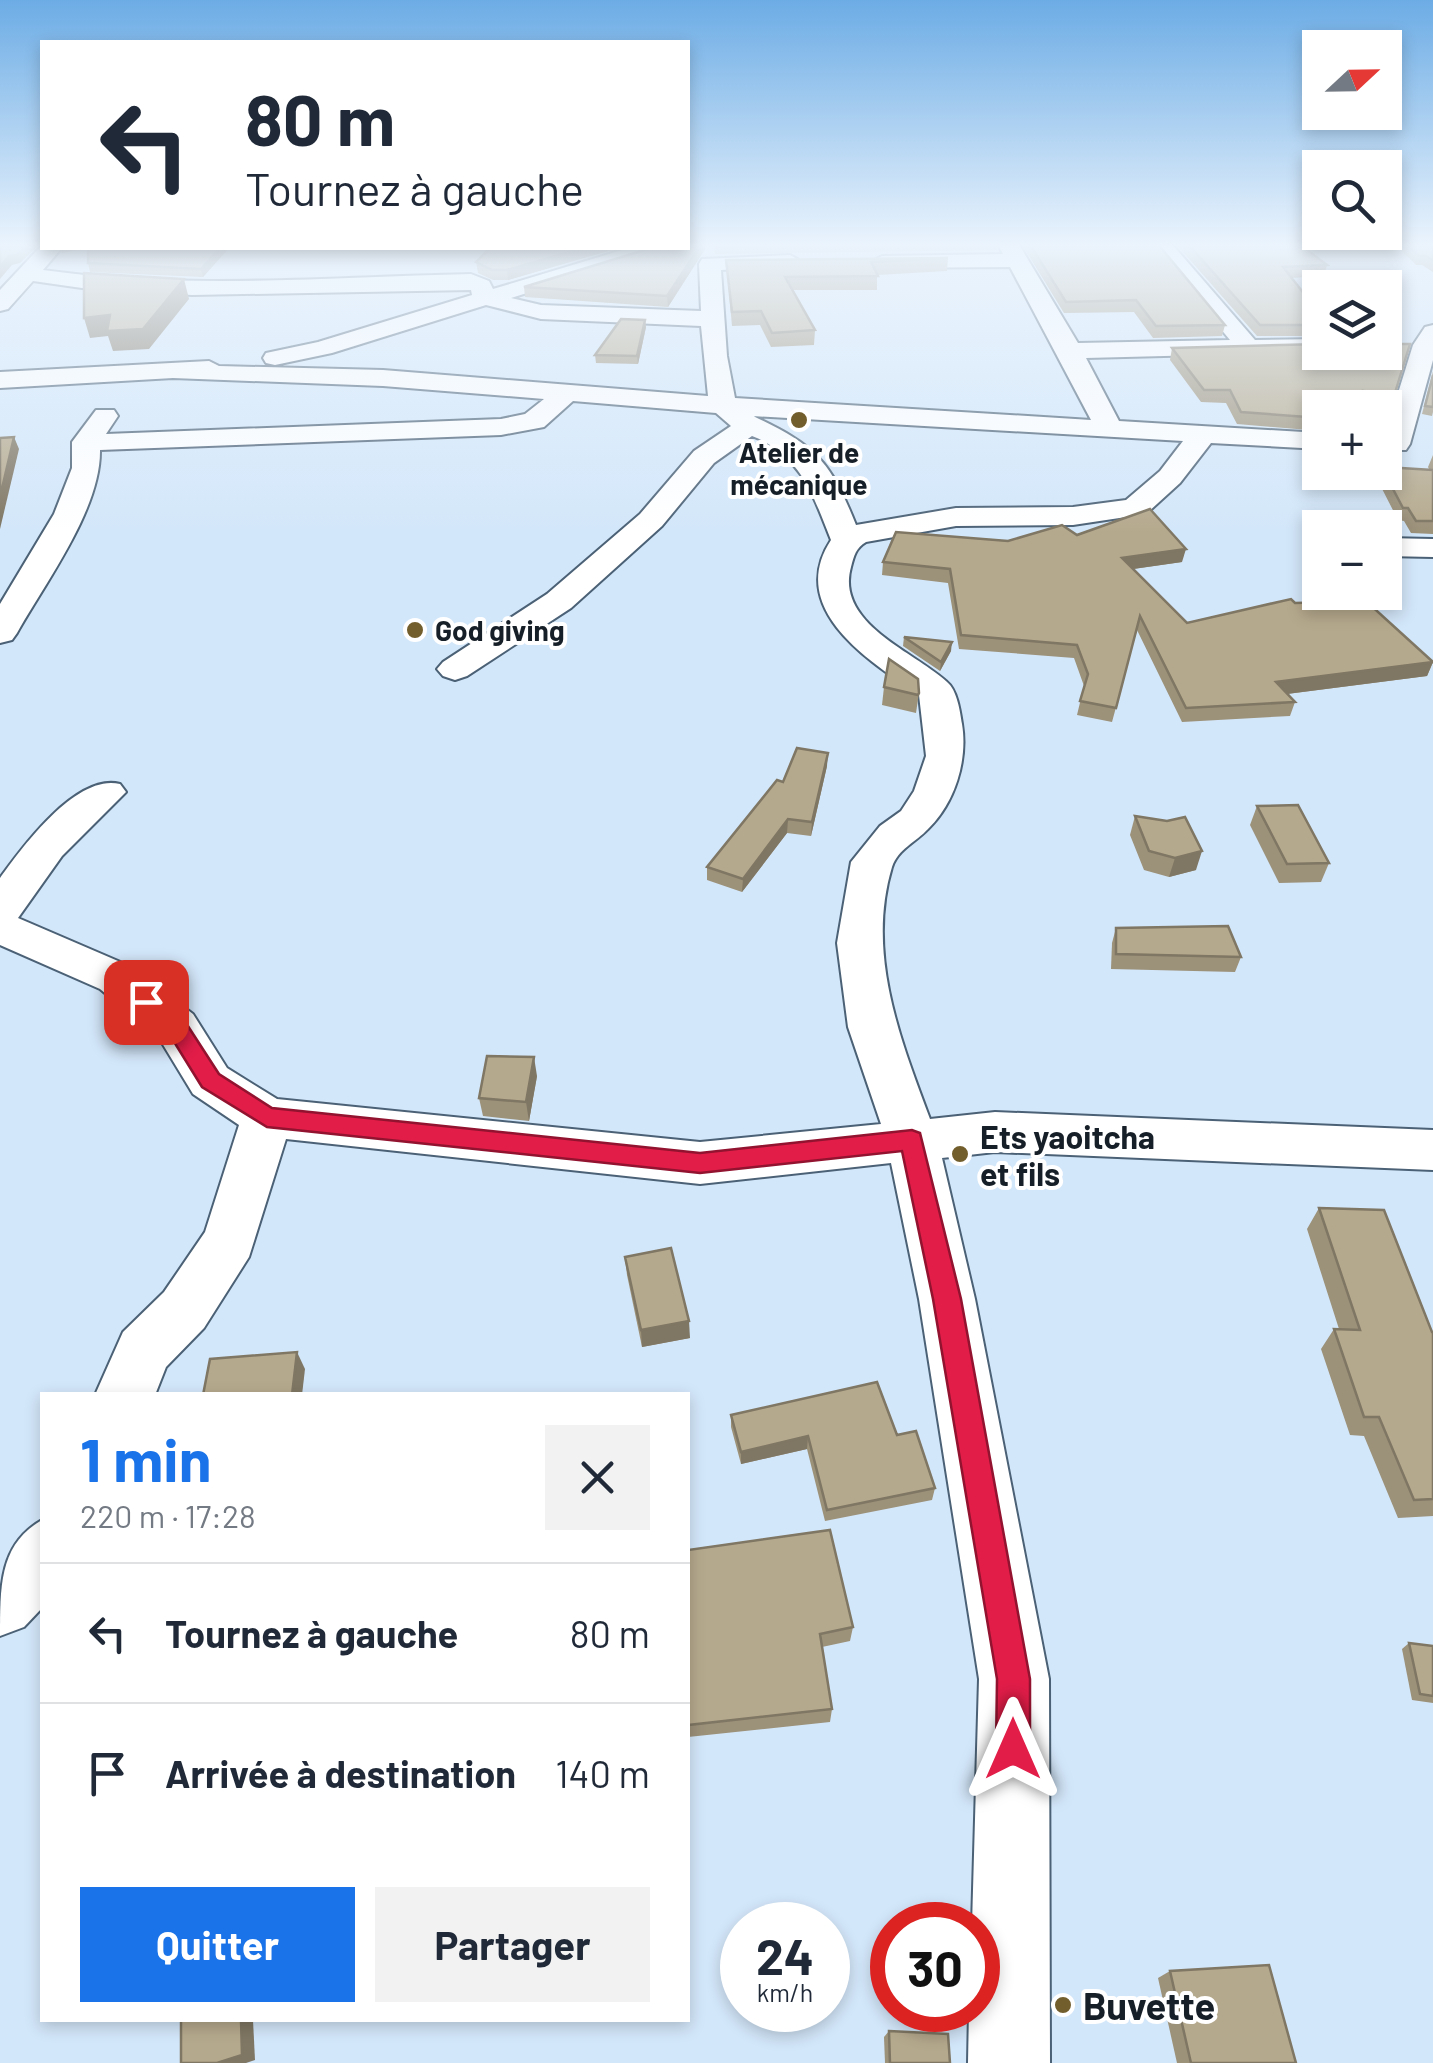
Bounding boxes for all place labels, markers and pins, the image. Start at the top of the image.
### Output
marker: Atelier de mécanique [788,409,810,431]
place label: Atelier de mécanique [730,435,868,501]
place label: God giving [435,613,564,647]
marker: God giving [404,619,426,641]
pin [104,960,189,1045]
place label: Ets yaoitcha et fils [980,1117,1155,1192]
marker: Ets yaoitcha et fils [949,1143,971,1165]
place label: Buvette [1083,1982,1215,2028]
marker: Buvette [1052,1994,1074,2016]

